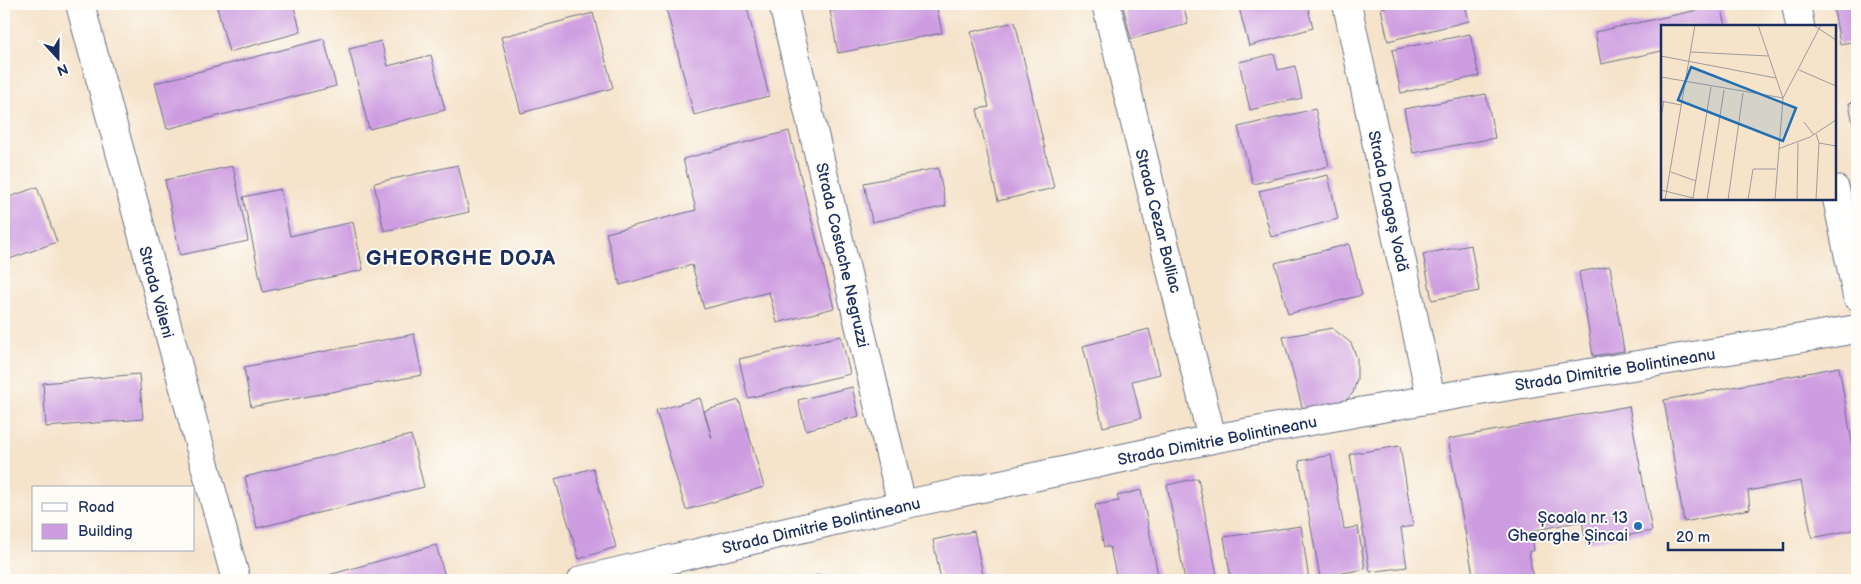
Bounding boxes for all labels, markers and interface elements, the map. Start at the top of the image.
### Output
inset map [1661,25,1836,200]
north arrow [32,32,82,82]
text: N [55,60,70,79]
street label: Strada Dragoș Vodă [1363,129,1412,274]
street label: Strada Cezar Bolliac [1130,147,1185,295]
street label: Strada Costache Negruzzi [811,161,872,350]
street label: Strada Văleni [134,244,177,341]
district label: GHEORGHE DOJA [366,246,556,271]
street label: Strada Dimitrie Bolintineanu [1514,345,1717,396]
street label: Strada Dimitrie Bolintineanu [1116,413,1319,470]
legend [32,486,195,552]
street label: Strada Dimitrie Bolintineanu [720,494,922,559]
text: Road [78,498,114,517]
place label: Școala nr. 13 Gheorghe Șincai [1507,509,1628,546]
scale bar [1668,519,1784,551]
marker: Școala nr. 13 Gheorghe Șincai [1632,520,1644,532]
text: Building [78,522,133,541]
text: 20 m [1676,528,1710,547]

